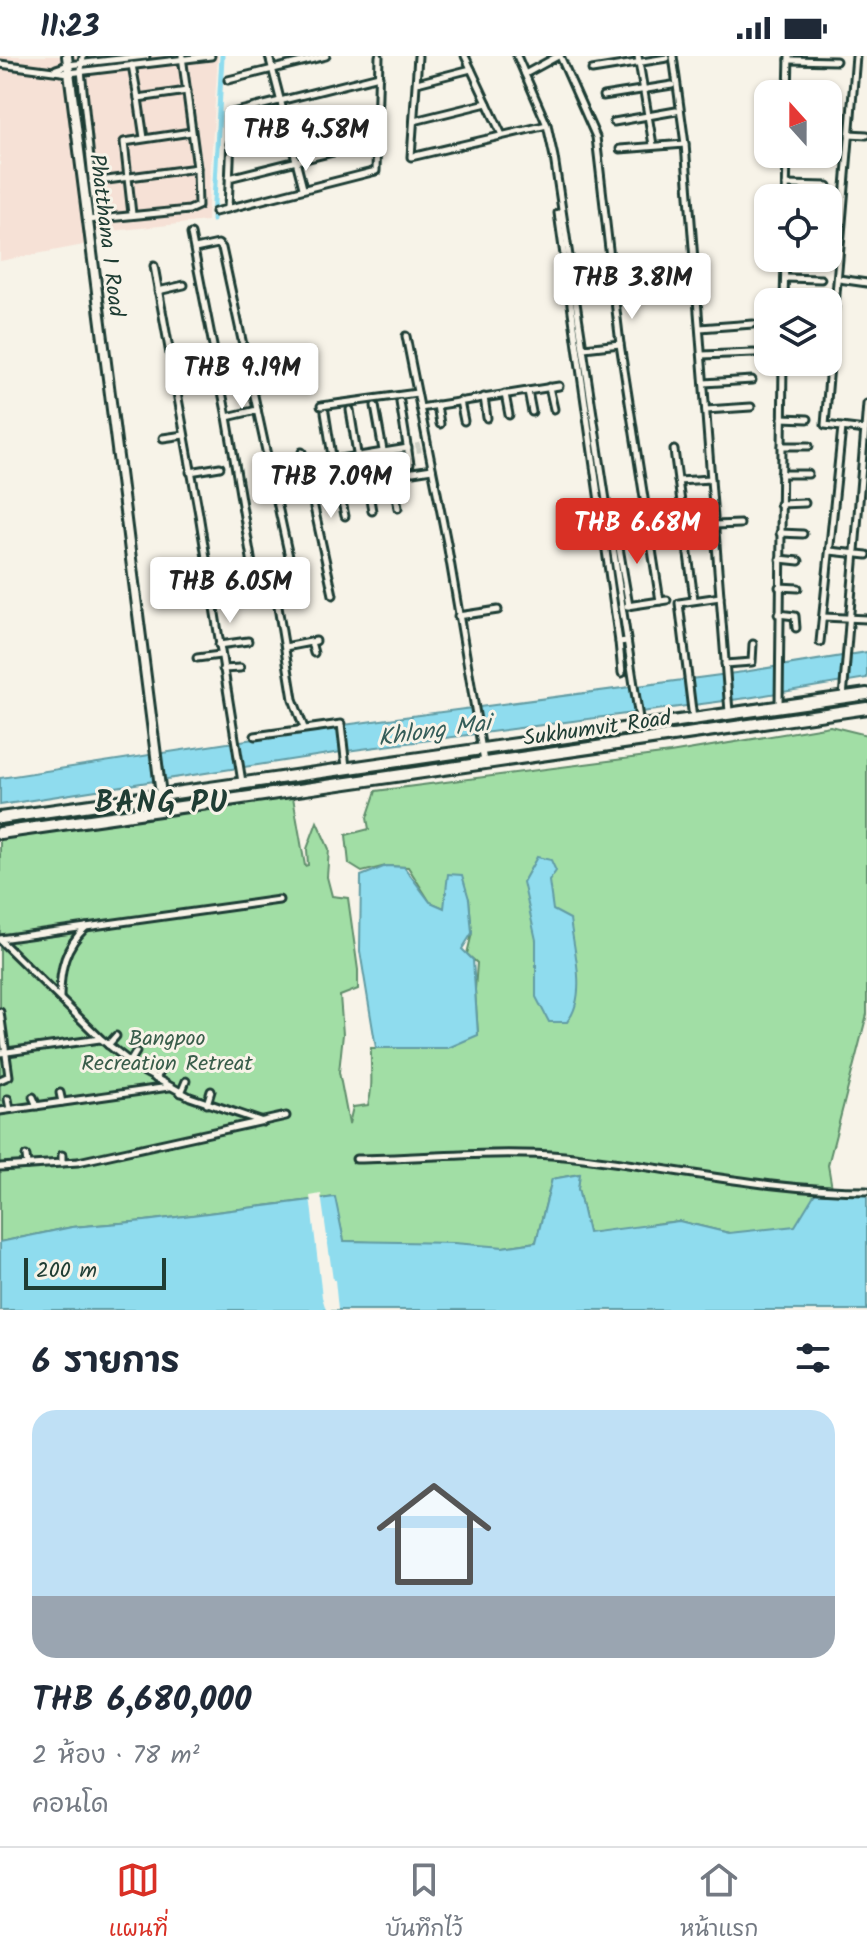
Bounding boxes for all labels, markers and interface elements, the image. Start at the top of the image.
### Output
text: 11:23 [40,4,99,52]
north arrow [754,80,842,168]
map controls [754,80,842,376]
pin: THB 4.58M [214,105,398,173]
text: THB 4.58M [243,110,369,152]
street label: Phatthana 1 Road [78,152,133,320]
button: locate [754,184,842,272]
pin: THB 3.81M [540,253,724,321]
text: THB 3.81M [572,258,692,300]
button: layers [754,288,842,376]
pin: THB 9.19M [150,343,334,411]
text: THB 9.19M [183,348,301,390]
pin: THB 7.09M [239,452,423,520]
text: THB 7.09M [270,457,392,499]
pin: THB 6.68M [545,498,729,566]
text: THB 6.68M [574,503,700,545]
pin: THB 6.05M [138,557,322,625]
text: THB 6.05M [168,562,292,604]
street label: Sukhumvit Road [521,702,674,757]
water label: Khlong Mai [375,704,498,759]
district label: BANG PU [95,780,229,828]
park label: Bangpoo Recreation Retreat [81,1022,253,1082]
scale bar [24,1254,166,1290]
text: 200 m [36,1254,97,1289]
text: 6 รายการ [32,1336,180,1390]
icon: filters [791,1336,835,1380]
icon: home [362,1462,506,1606]
text: THB 6,680,000 [32,1674,251,1728]
text: 2 ห้อง · 78 m² [32,1735,199,1777]
text: คอนโด [32,1784,109,1826]
tab: แผนที่ [109,1858,168,1948]
tab: บันทึกไว้ [385,1858,463,1948]
tab: หน้าแรก [680,1858,758,1948]

